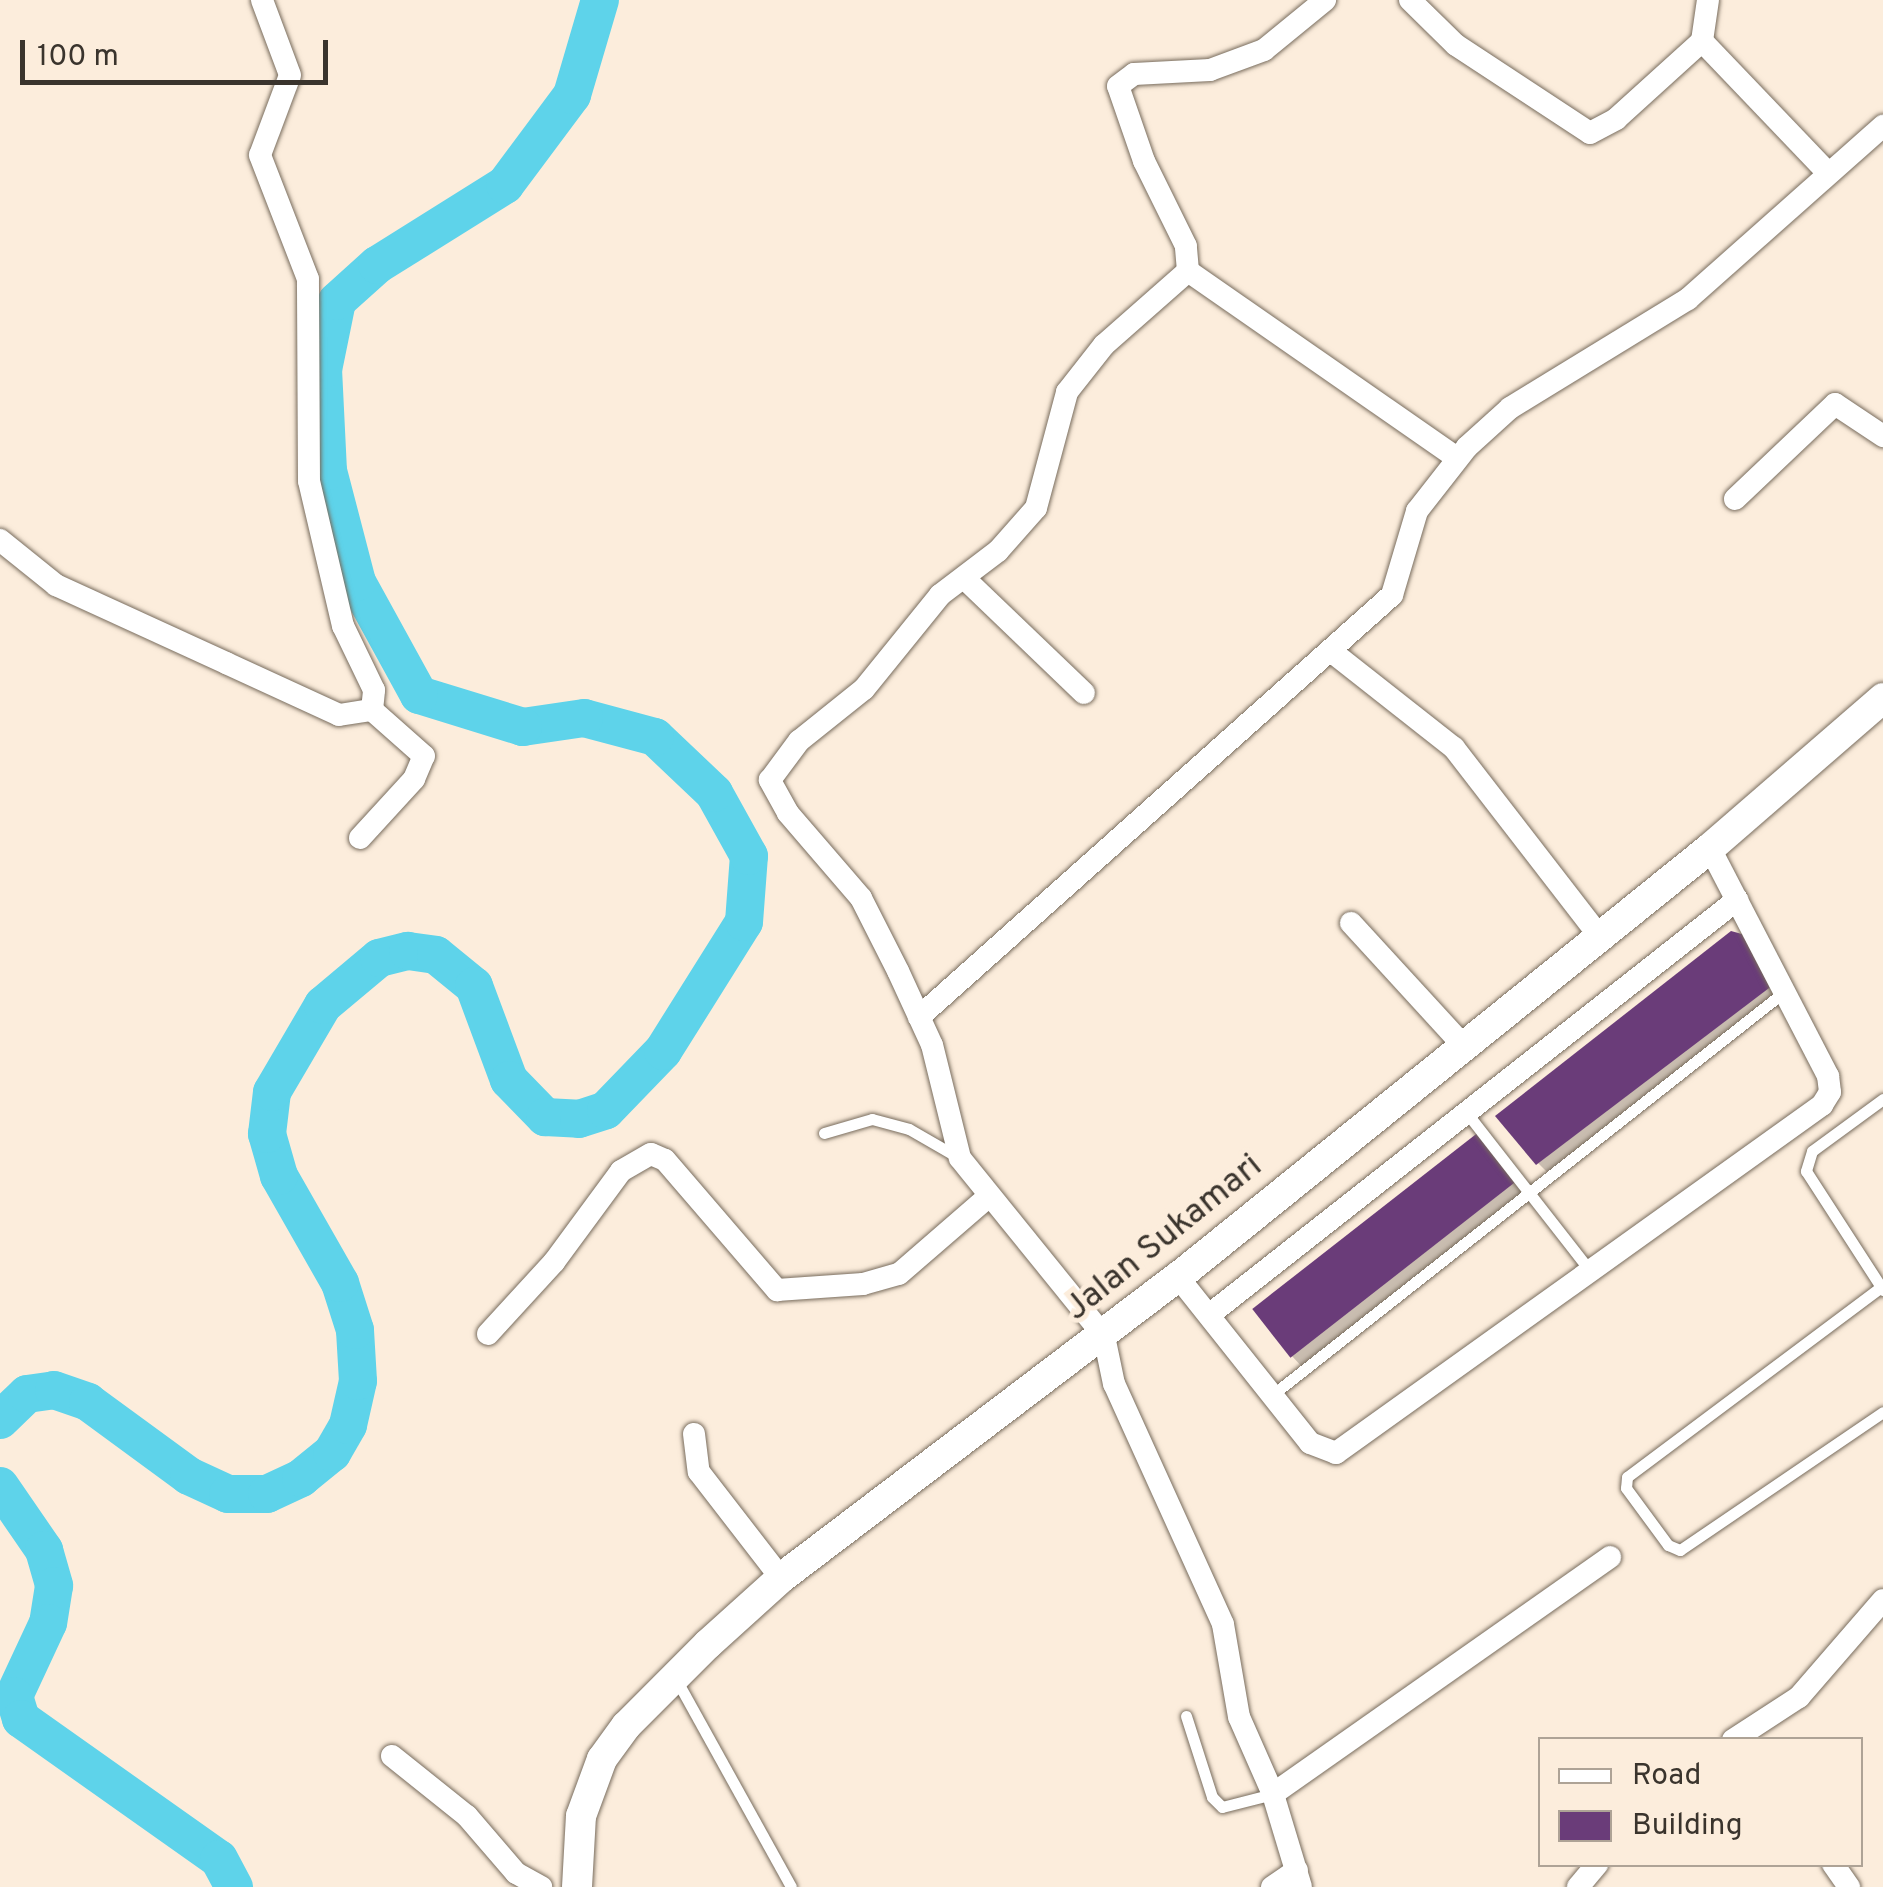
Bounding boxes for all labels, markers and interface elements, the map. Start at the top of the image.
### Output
scale bar [25,20,332,82]
text: 100 m [37,39,119,76]
street label: Jalan Sukamari [1057,1146,1271,1330]
legend [1538,1737,1863,1867]
text: Road [1632,1758,1701,1795]
text: Building [1632,1808,1743,1845]

